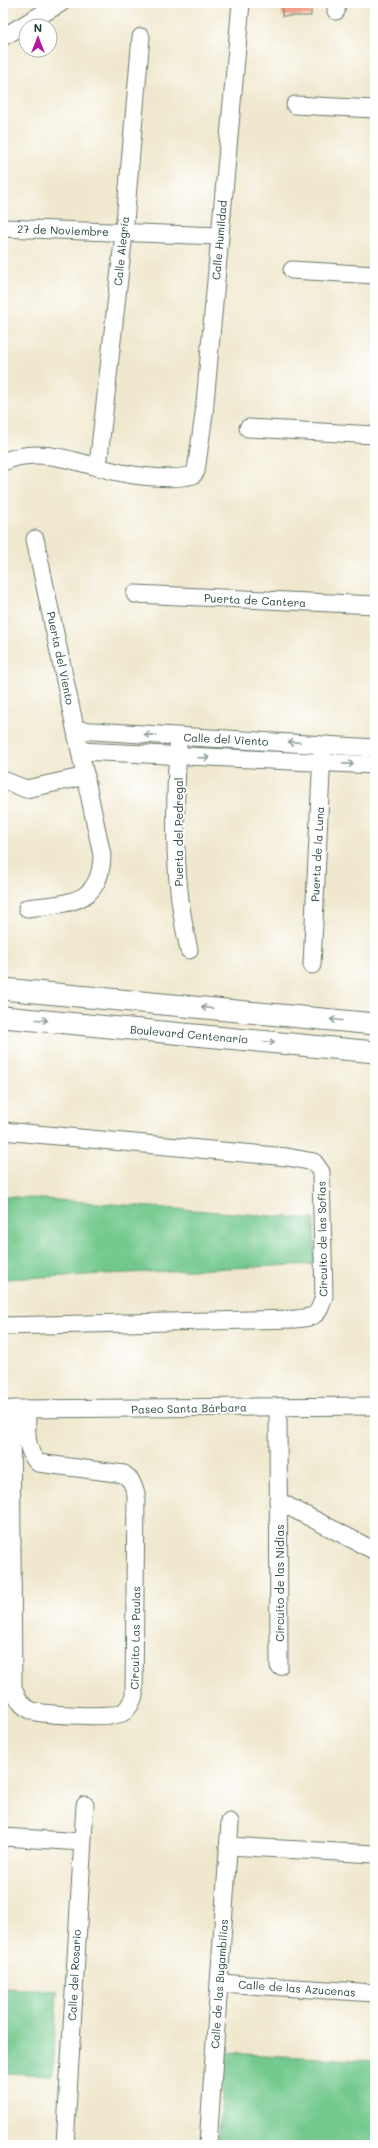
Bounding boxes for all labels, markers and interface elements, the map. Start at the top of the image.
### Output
north arrow [18,18,58,58]
text: N [34,20,42,35]
street label: Calle Humildad [208,199,230,281]
street label: Calle Alegría [110,215,132,287]
street label: 27 de Noviembre [17,221,109,239]
street label: Puerta de Cantera [203,590,307,610]
street label: Puerta del Viento [44,610,78,707]
street label: Calle del Viento [183,729,269,749]
one-way arrow [144,731,157,738]
one-way arrow [288,739,301,746]
one-way arrow [197,755,210,762]
one-way arrow [341,760,354,768]
street label: Puerta del Pedregal [171,777,186,887]
street label: Puerta de la Luna [307,806,327,902]
one-way arrow [201,1004,214,1012]
one-way arrow [330,1016,343,1024]
one-way arrow [35,1017,48,1024]
street label: Boulevard Centenario [129,1021,249,1047]
one-way arrow [262,1038,275,1046]
street label: Circuito de las Sofias [313,1181,331,1297]
street label: Paseo Santa Bárbara [131,1399,247,1417]
street label: Circuito de las Nidias [272,1524,287,1642]
street label: Circuito Las Paulas [127,1586,143,1690]
street label: Calle de las Bugambilias [207,1919,231,2049]
street label: Calle del Rosario [64,1928,84,2021]
street label: Calle de las Azucenas [238,1976,356,2000]

